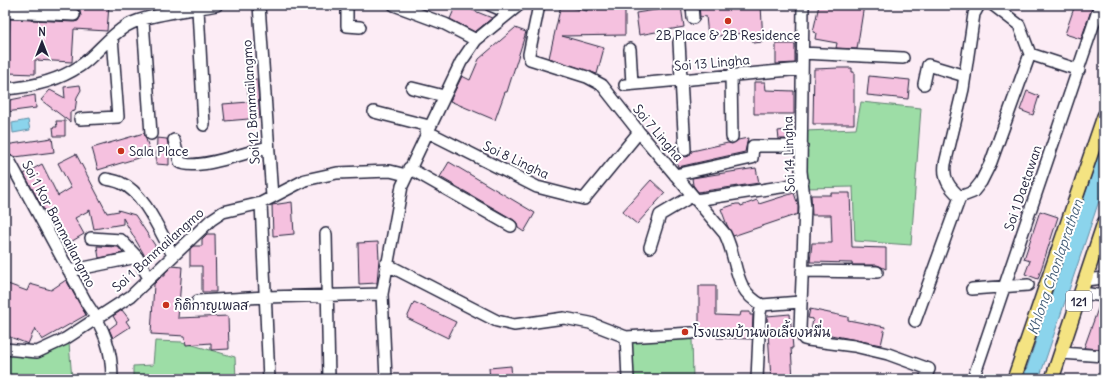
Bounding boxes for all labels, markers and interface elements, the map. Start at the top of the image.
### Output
marker: 2B Place & 2B Residence [723,16,733,26]
north arrow [22,22,62,62]
text: N [38,25,46,39]
place label: 2B Place & 2B Residence [656,27,800,44]
street label: Soi 12 Banmailangmo [238,39,264,165]
street label: Soi 13 Lingha [673,51,751,75]
street label: Soi 7 Lingha [629,101,687,165]
street label: Soi 14 Lingha [779,116,799,192]
street label: Soi 8 Lingha [480,137,552,183]
place label: Sala Place [129,143,189,160]
street label: Soi 1 Daetawan [1000,143,1046,233]
marker: Sala Place [116,146,126,156]
street label: Soi 1 Kor Banmailangmo [18,158,100,290]
water label: Khlong Chonlaprathan [1023,196,1087,337]
street label: Soi 1 Banmailangmo [109,204,207,296]
road number: 121 [1066,291,1092,311]
place label: กิติกาญเพลส [174,297,249,314]
marker: กิติกาญเพลส [161,300,171,310]
place label: โรงแรมบ้านพ่อเลี้ยงหมื่น [693,319,831,341]
marker: โรงแรมบ้านพ่อเลี้ยงหมื่น [680,327,690,337]

